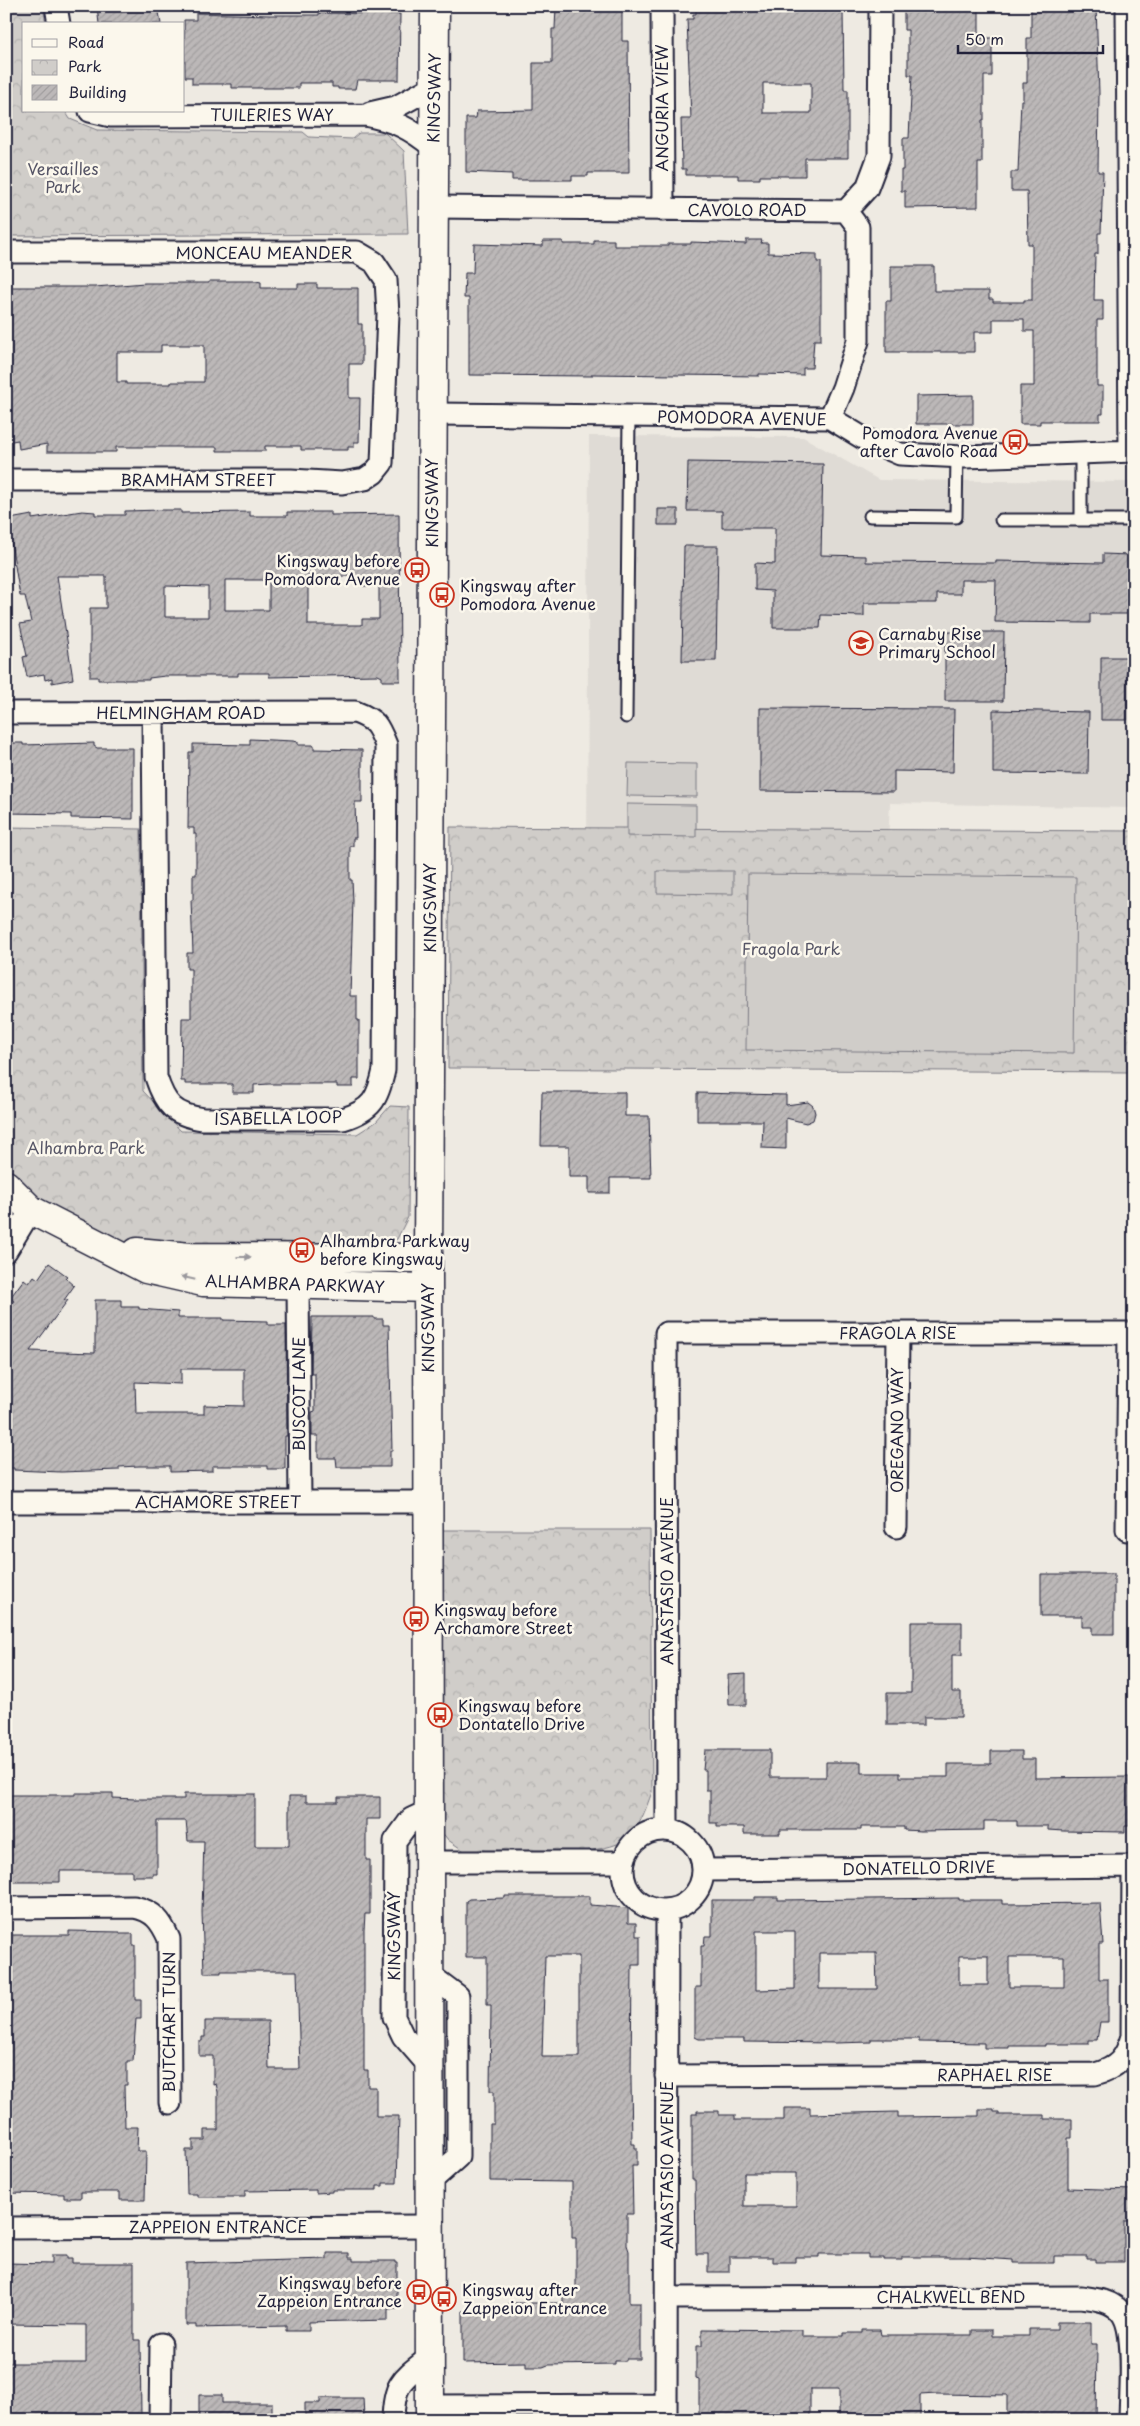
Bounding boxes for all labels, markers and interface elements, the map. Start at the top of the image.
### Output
legend [22,22,185,112]
scale bar [958,22,1102,54]
text: 50 m [965,27,1004,50]
text: Road [68,30,104,53]
street label: ANGURIA VIEW [649,44,673,171]
street label: KINGSWAY [420,53,446,143]
text: Park [68,54,102,77]
text: Building [68,80,127,103]
street label: TUILERIES WAY [210,102,334,126]
park label: Versailles Park [27,156,99,198]
street label: CAVOLO ROAD [687,197,807,221]
street label: MONCEAU MEANDER [176,240,352,264]
street label: POMODORA AVENUE [657,404,827,430]
place label: Pomodora Avenue after Cavolo Road [860,420,998,462]
bus stop icon: Pomodora Avenue after Cavolo Road [1002,429,1028,455]
street label: KINGSWAY [419,458,443,548]
street label: BRAMHAM STREET [120,467,276,491]
place label: Kingsway before Pomodora Avenue [264,548,400,590]
bus stop icon: Kingsway before Pomodora Avenue [404,557,430,583]
place label: Kingsway after Pomodora Avenue [460,573,596,615]
bus stop icon: Kingsway after Pomodora Avenue [429,582,455,608]
place label: Carnaby Rise Primary School [878,621,996,663]
school or university icon: Carnaby Rise Primary School [848,630,874,656]
street label: HELMINGHAM ROAD [96,700,266,724]
street label: KINGSWAY [417,863,441,953]
park label: Fragola Park [742,936,840,960]
street label: ISABELLA LOOP [214,1104,342,1130]
park label: Alhambra Park [27,1135,145,1159]
place label: Alhambra Parkway before Kingsway [320,1228,470,1270]
bus stop icon: Alhambra Parkway before Kingsway [289,1237,315,1263]
one-way arrow [237,1252,253,1260]
street label: ALHAMBRA PARKWAY [205,1268,385,1298]
one-way arrow [180,1274,195,1282]
street label: KINGSWAY [415,1283,439,1373]
street label: FRAGOLA RISE [839,1320,957,1344]
street label: BUSCOT LANE [286,1337,310,1451]
street label: OREGANO WAY [884,1367,908,1493]
street label: ACHAMORE STREET [135,1489,301,1513]
street label: ANASTASIO AVENUE [654,1497,678,1665]
place label: Kingsway before Archamore Street [434,1597,573,1639]
bus stop icon: Kingsway before Archamore Street [403,1606,429,1632]
place label: Kingsway before Dontatello Drive [458,1693,585,1735]
bus stop icon: Kingsway before Dontatello Drive [427,1702,453,1728]
street label: DONATELLO DRIVE [842,1854,996,1880]
street label: KINGSWAY [381,1891,405,1981]
street label: BUTCHART TURN [156,1952,180,2092]
street label: RAPHAEL RISE [937,2062,1053,2086]
street label: ANASTASIO AVENUE [654,2081,678,2249]
street label: ZAPPEION ENTRANCE [129,2214,307,2238]
place label: Kingsway before Zappeion Entrance [257,2270,402,2312]
place label: Kingsway after Zappeion Entrance [462,2277,608,2319]
bus stop icon: Kingsway before Zappeion Entrance [406,2279,432,2305]
street label: CHALKWELL BEND [877,2284,1025,2308]
bus stop icon: Kingsway after Zappeion Entrance [431,2286,457,2312]

